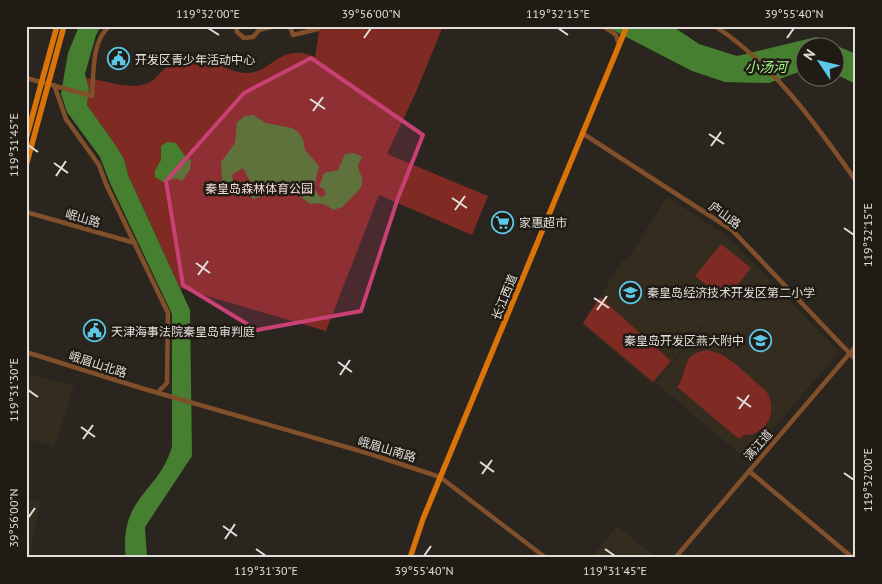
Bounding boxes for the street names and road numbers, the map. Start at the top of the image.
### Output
street label: 庐山路 [706,198,744,232]
street label: 岷山路 [64,206,102,230]
street label: 长江西道 [488,272,520,322]
street label: 峨眉山北路 [67,348,129,380]
street label: 漓江道 [741,426,775,464]
street label: 峨眉山南路 [356,433,418,465]

